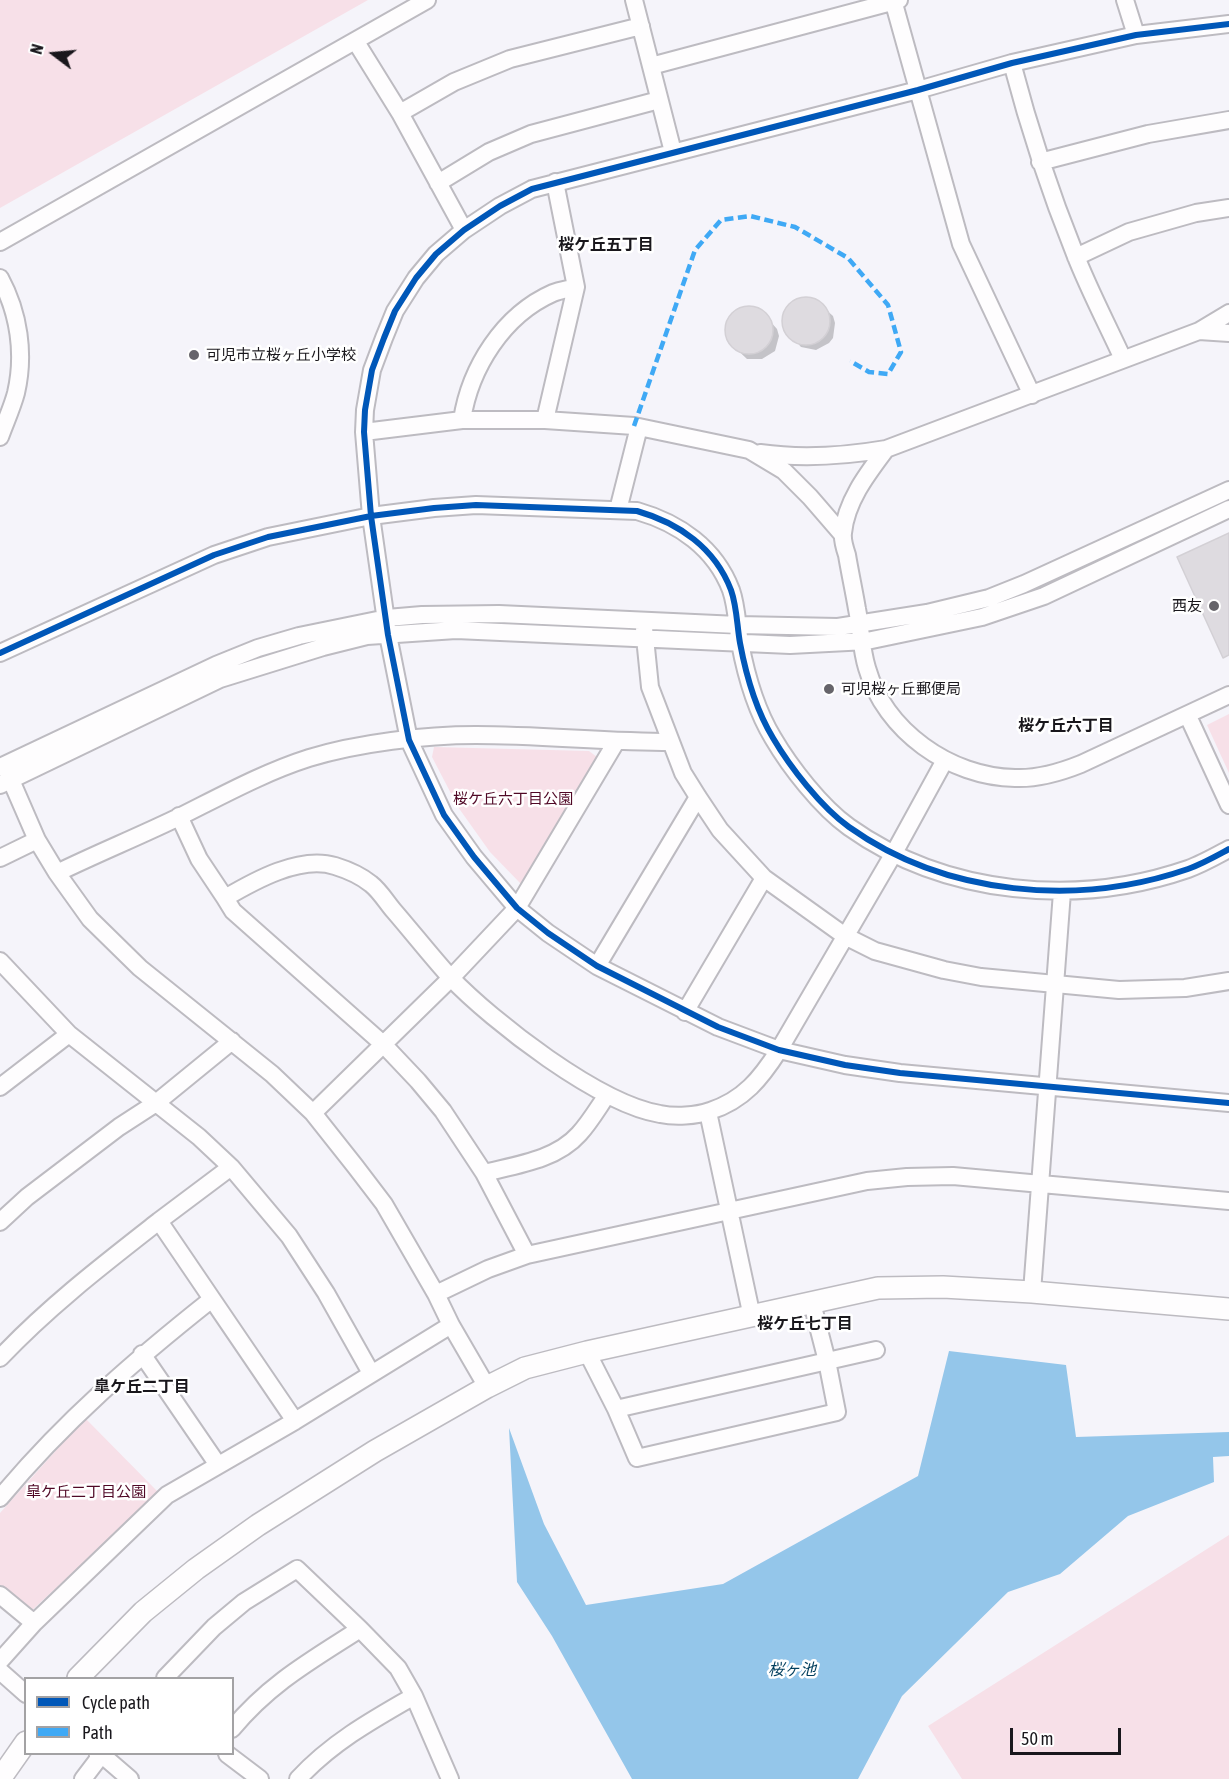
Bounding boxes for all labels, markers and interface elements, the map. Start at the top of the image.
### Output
north arrow [24,24,84,84]
text: N [27,42,47,56]
district label: 桜ケ丘五丁目 [558,235,654,255]
place label: 可児市立桜ヶ丘小学校 [206,346,356,364]
marker: 可児市立桜ヶ丘小学校 [187,348,201,362]
place label: 西友 [1172,597,1202,615]
marker: 西友 [1207,599,1221,613]
place label: 可児桜ヶ丘郵便局 [841,680,961,698]
marker: 可児桜ヶ丘郵便局 [822,682,836,696]
district label: 桜ケ丘六丁目 [1018,716,1114,736]
park label: 桜ケ丘六丁目公園 [453,790,573,808]
district label: 桜ケ丘七丁目 [757,1314,853,1334]
district label: 皐ケ丘二丁目 [94,1377,190,1397]
park label: 皐ケ丘二丁目公園 [26,1483,146,1501]
water label: 桜ヶ池 [768,1660,816,1680]
legend [24,1677,234,1755]
text: Cycle path [82,1692,150,1713]
scale bar [1013,1716,1124,1754]
text: Path [82,1722,113,1743]
text: 50 m [1021,1728,1053,1749]

